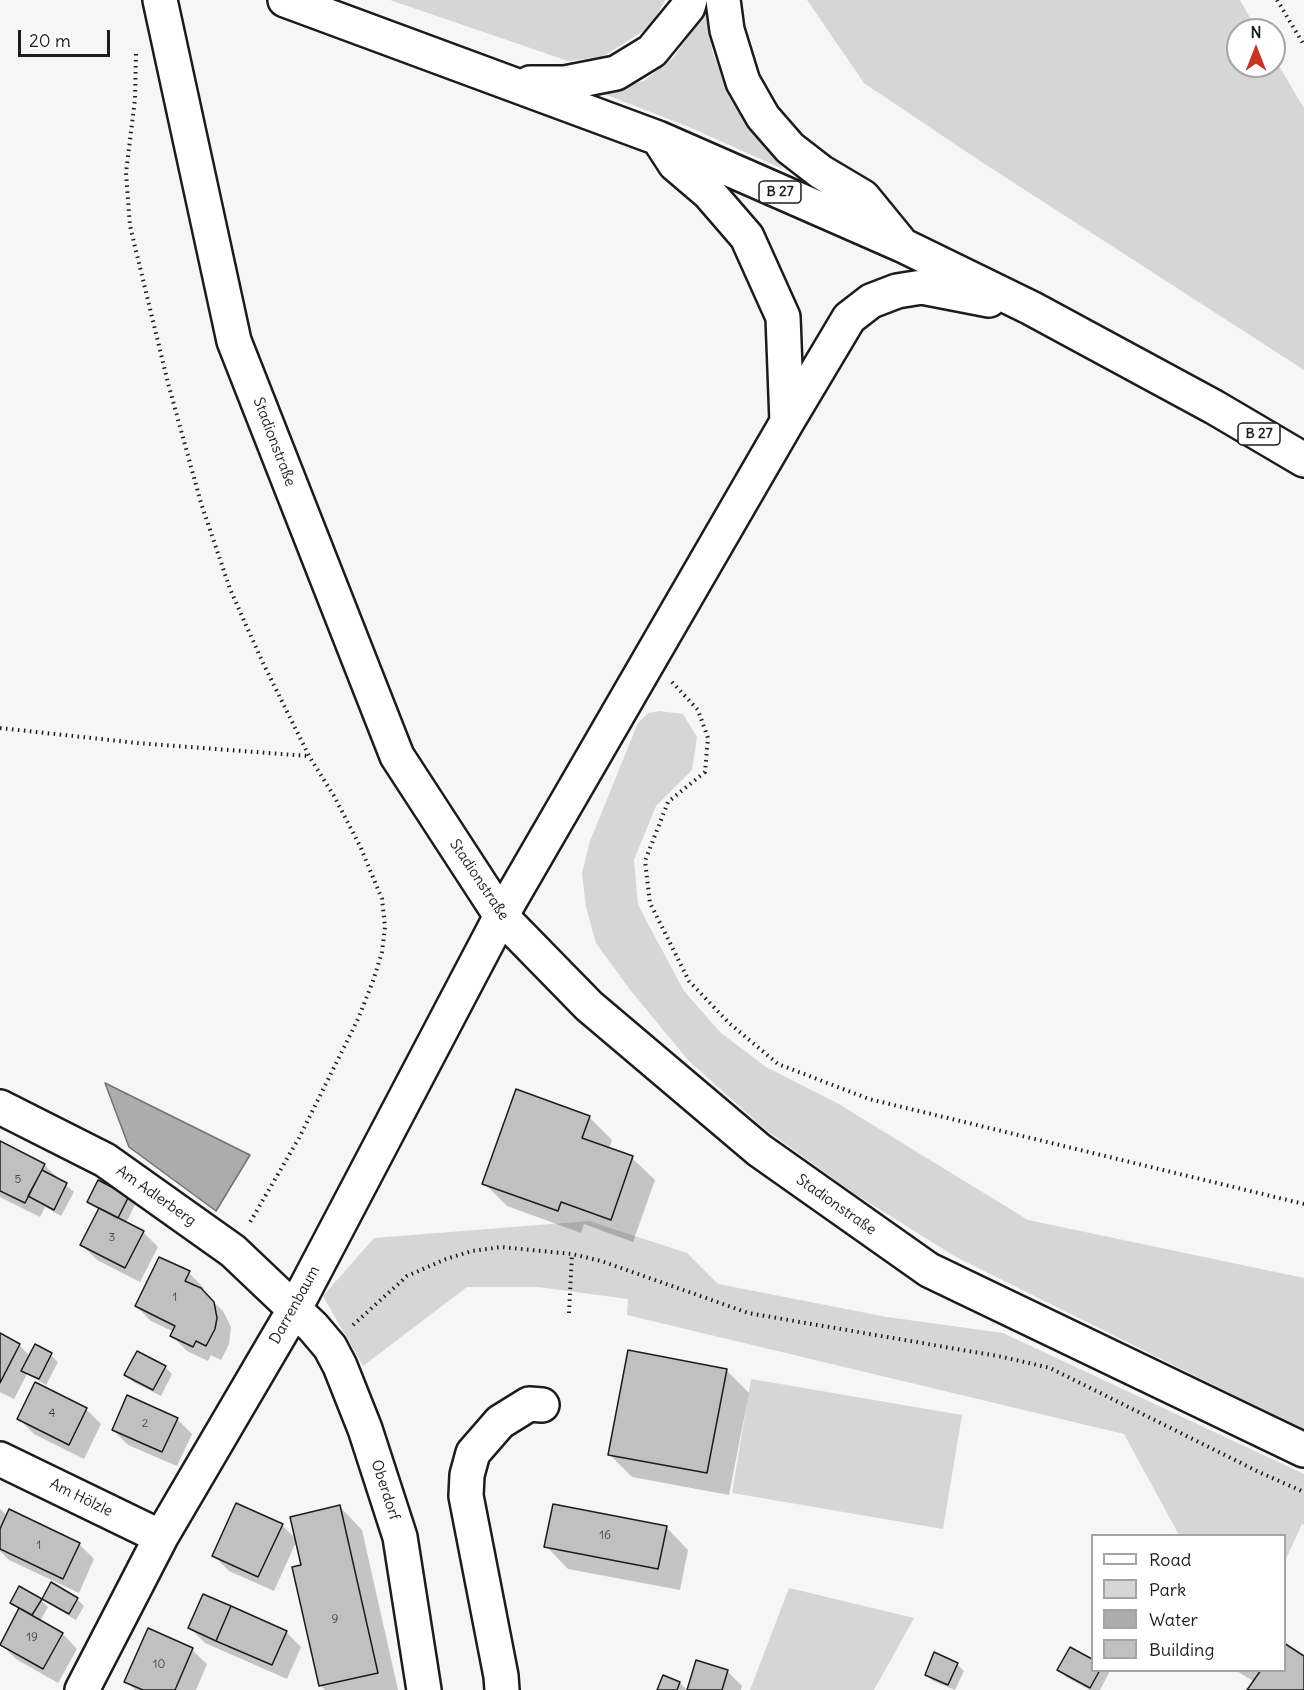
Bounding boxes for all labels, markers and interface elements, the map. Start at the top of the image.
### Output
scale bar [21,18,112,56]
north arrow [1226,18,1286,78]
text: N [1250,22,1262,42]
text: 20 m [29,29,71,52]
road number: B 27 [759,181,801,203]
street label: Stadionstraße [249,395,299,489]
road number: B 27 [1238,423,1280,445]
street label: Stadionstraße [445,836,513,924]
street label: Am Adlerberg [113,1162,199,1230]
street label: Stadionstraße [793,1171,879,1239]
house number: 5 [15,1173,21,1187]
house number: 3 [109,1231,115,1245]
street label: Darrenbaum [266,1263,324,1347]
house number: 1 [173,1291,177,1305]
house number: 4 [49,1407,55,1421]
house number: 2 [142,1417,148,1431]
street label: Oberdorf [367,1458,403,1522]
street label: Am Hölzle [47,1475,115,1521]
house number: 16 [599,1529,611,1543]
legend [1091,1534,1286,1672]
house number: 1 [37,1539,41,1553]
text: Road [1149,1548,1191,1571]
text: Park [1149,1578,1186,1601]
text: Water [1149,1608,1198,1631]
house number: 9 [332,1613,338,1627]
house number: 19 [26,1631,38,1645]
text: Building [1149,1638,1214,1661]
house number: 10 [153,1658,165,1672]

